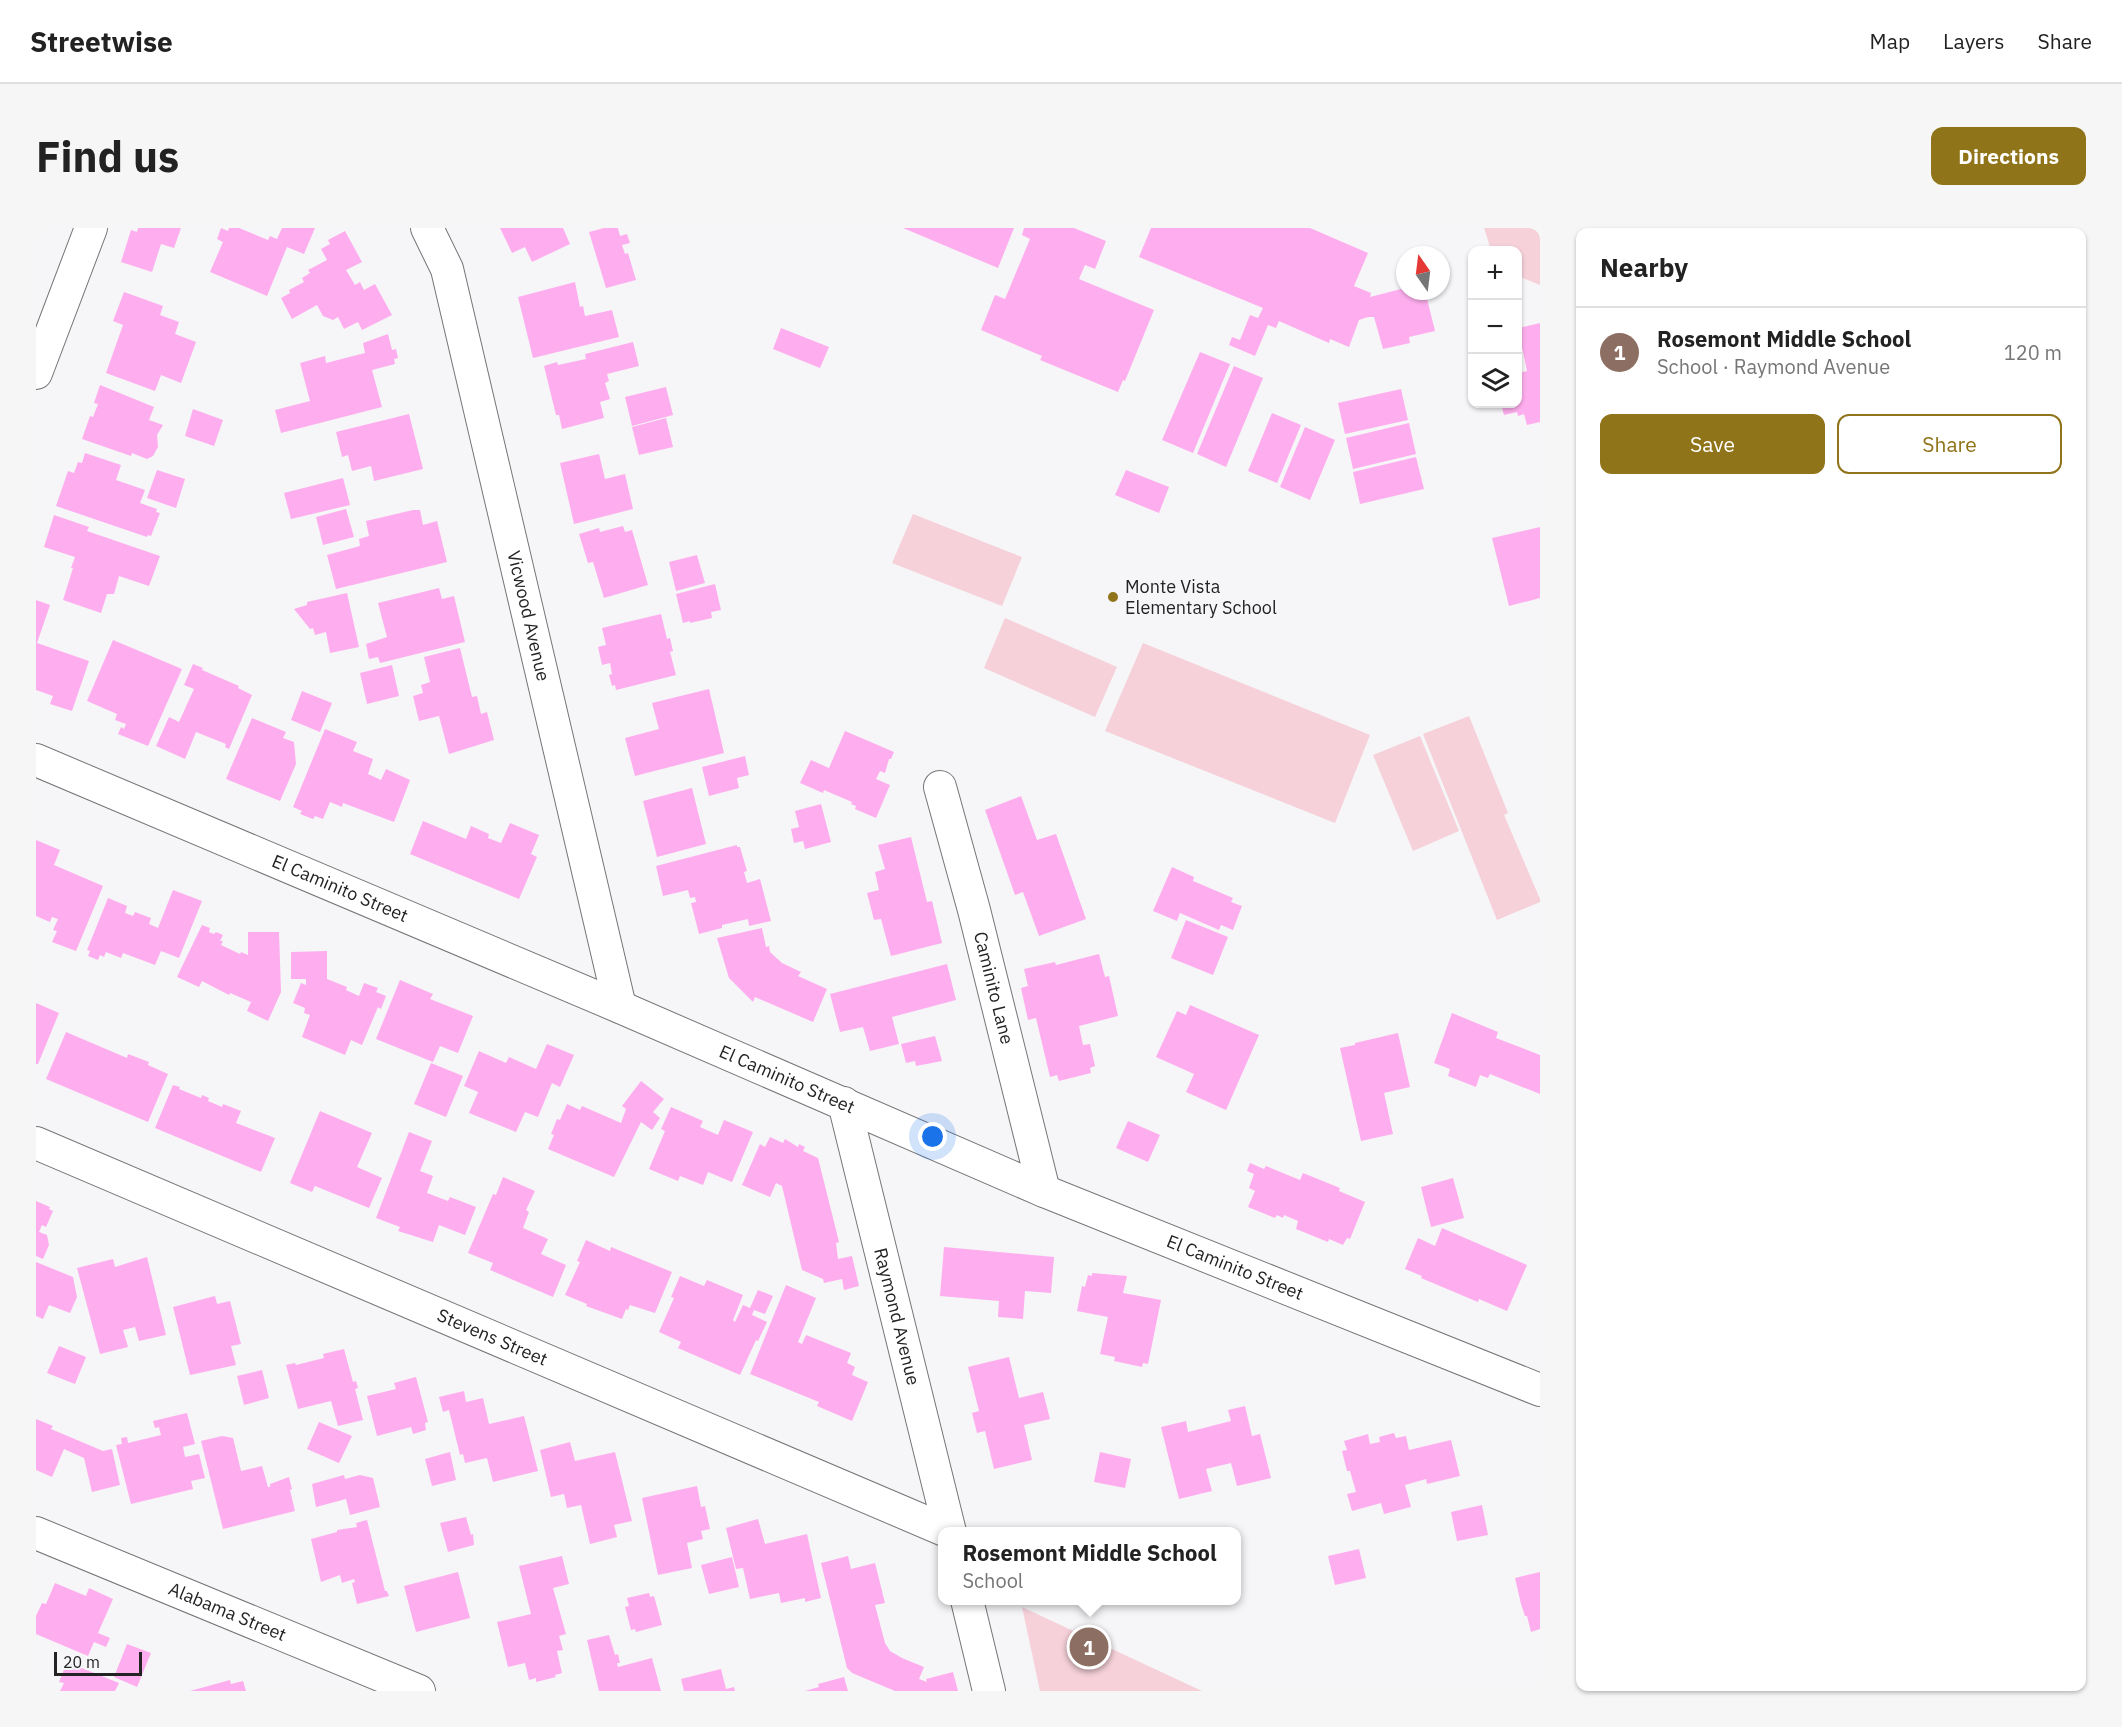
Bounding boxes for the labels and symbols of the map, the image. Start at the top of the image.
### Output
north arrow [1396,246,1450,300]
street label: Vicwood Avenue [502,548,555,683]
place label: Monte Vista Elementary School [1125,575,1277,619]
marker: Monte Vista Elementary School [1106,590,1120,604]
street label: El Caminito Street [269,849,412,927]
street label: Caminito Lane [969,929,1019,1047]
street label: El Caminito Street [716,1039,858,1118]
your location [918,1122,947,1151]
street label: El Caminito Street [1163,1229,1307,1305]
street label: Raymond Avenue [869,1245,925,1388]
street label: Stevens Street [434,1303,551,1371]
street label: Alabama Street [165,1577,290,1646]
pin: 1 [1070,1624,1108,1670]
scale bar [54,1649,142,1676]

